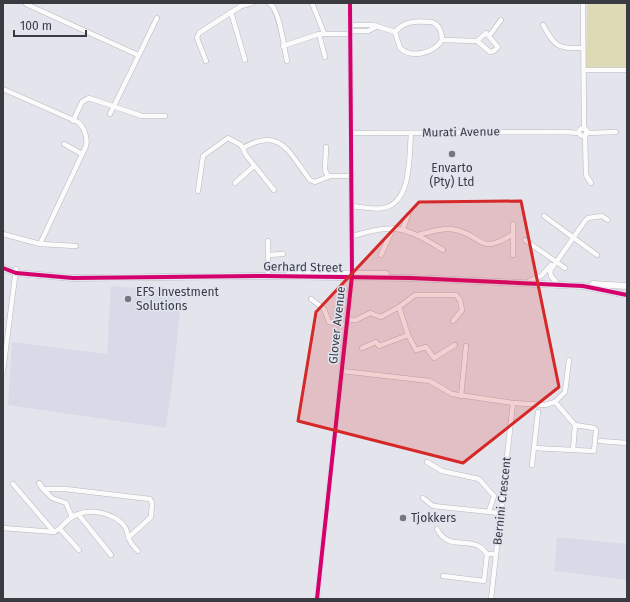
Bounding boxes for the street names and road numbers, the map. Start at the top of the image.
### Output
street label: Murati Avenue [422,124,500,140]
street label: Gerhard Street [263,259,344,275]
street label: Glover Avenue [326,285,348,365]
street label: Bernini Crescent [490,455,514,546]

